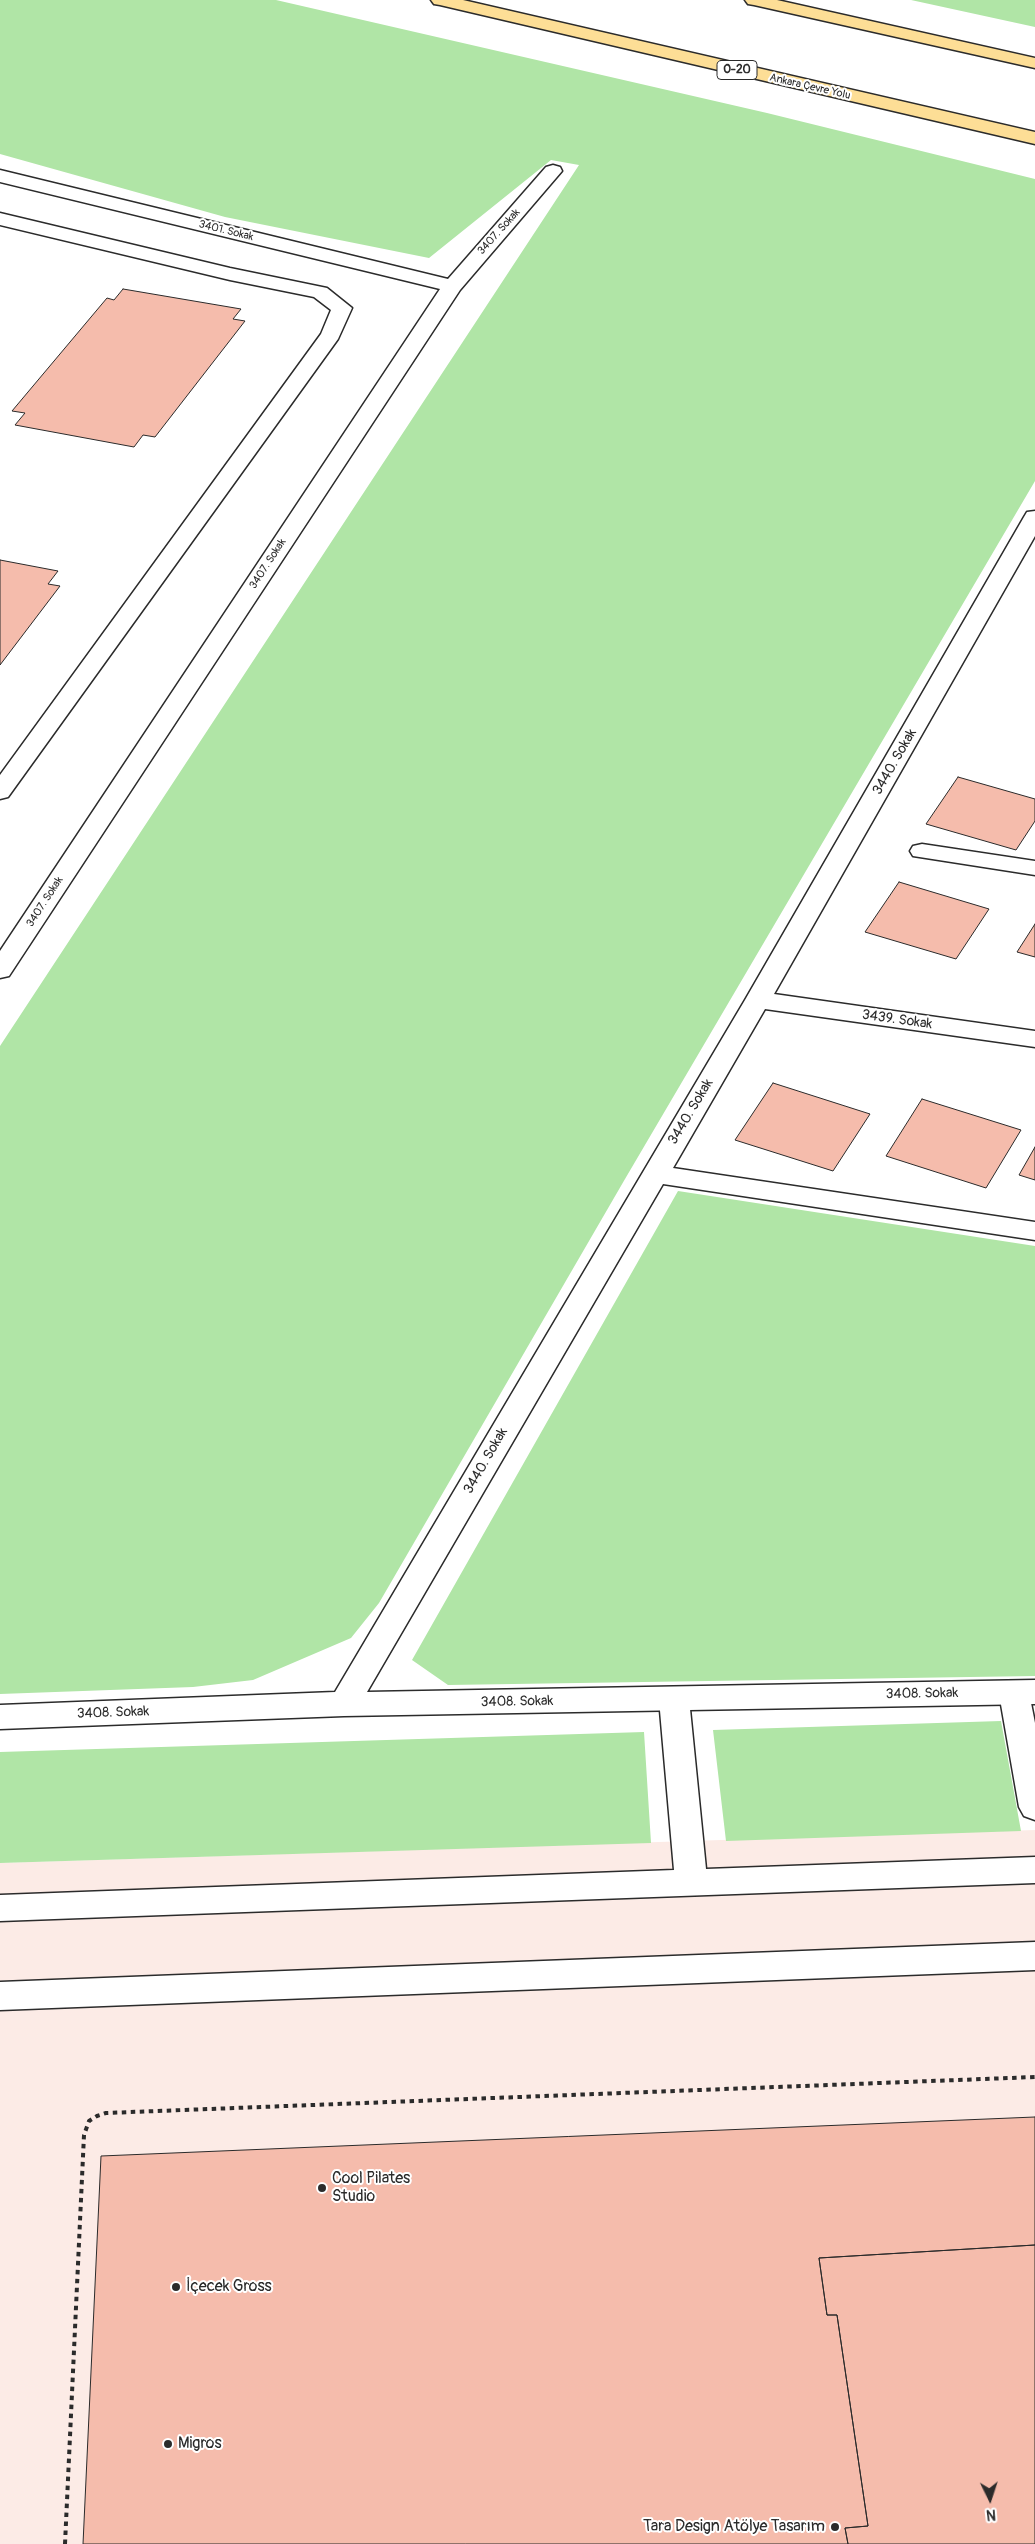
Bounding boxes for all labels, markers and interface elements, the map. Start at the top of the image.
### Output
road number: O-20 [717,60,757,80]
street label: Ankara Çevre Yolu [768,71,852,103]
street label: 3407. Sokak [475,206,523,258]
street label: 3401. Sokak [197,218,255,244]
street label: 3407. Sokak [247,536,289,592]
street label: 3440. Sokak [869,726,921,798]
street label: 3407. Sokak [24,874,66,930]
street label: 3439. Sokak [861,1007,933,1033]
street label: 3440. Sokak [665,1076,717,1148]
street label: 3440. Sokak [460,1425,512,1497]
street label: 3408. Sokak [886,1685,958,1703]
street label: 3408. Sokak [481,1693,553,1711]
street label: 3408. Sokak [76,1703,150,1723]
place label: Cool Pilates Studio [332,2169,410,2207]
marker: Cool Pilates Studio [316,2182,328,2194]
place label: İçecek Gross [186,2277,272,2297]
marker: İçecek Gross [170,2281,182,2293]
place label: Migros [178,2434,222,2454]
marker: Migros [162,2438,174,2450]
north arrow [965,2474,1015,2524]
text: N [986,2506,996,2523]
place label: Tara Design Atölye Tasarım [643,2517,825,2537]
marker: Tara Design Atölye Tasarım [829,2521,841,2533]

